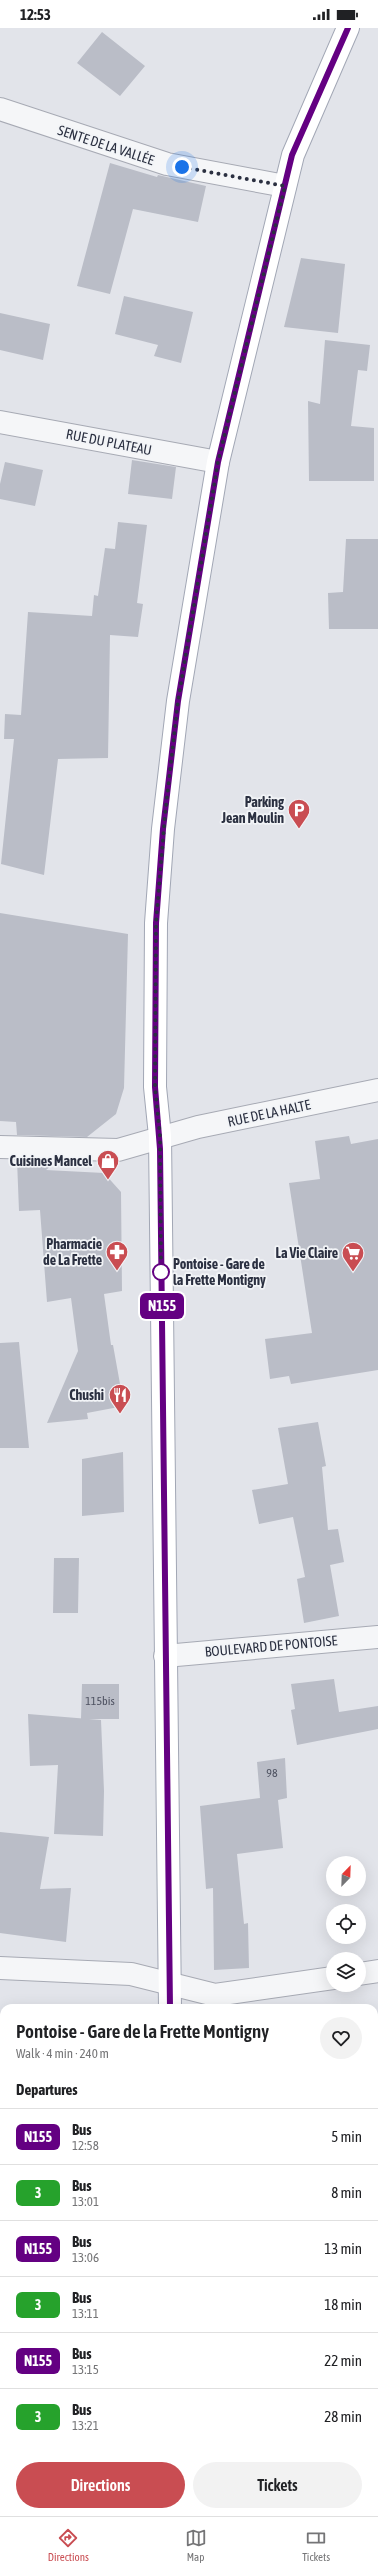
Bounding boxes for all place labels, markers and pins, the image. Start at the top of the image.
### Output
place label: Parking Jean Moulin [221,794,285,826]
parking icon: Parking Jean Moulin [286,797,312,830]
shop icon: Cuisines Mancel [95,1148,121,1181]
place label: Cuisines Mancel [10,1153,92,1169]
place label: Pharmacie de La Frette [43,1236,102,1268]
pharmacy icon: Pharmacie de La Frette [104,1239,130,1272]
supermarket icon: La Vie Claire [340,1240,366,1273]
place label: La Vie Claire [276,1245,338,1261]
place label: Pontoise - Gare de la Frette Montigny [173,1256,266,1288]
marker: Pontoise - Gare de la Frette Montigny [152,1263,170,1281]
restaurant icon: Chushi [107,1382,133,1415]
place label: Chushi [69,1387,104,1403]

